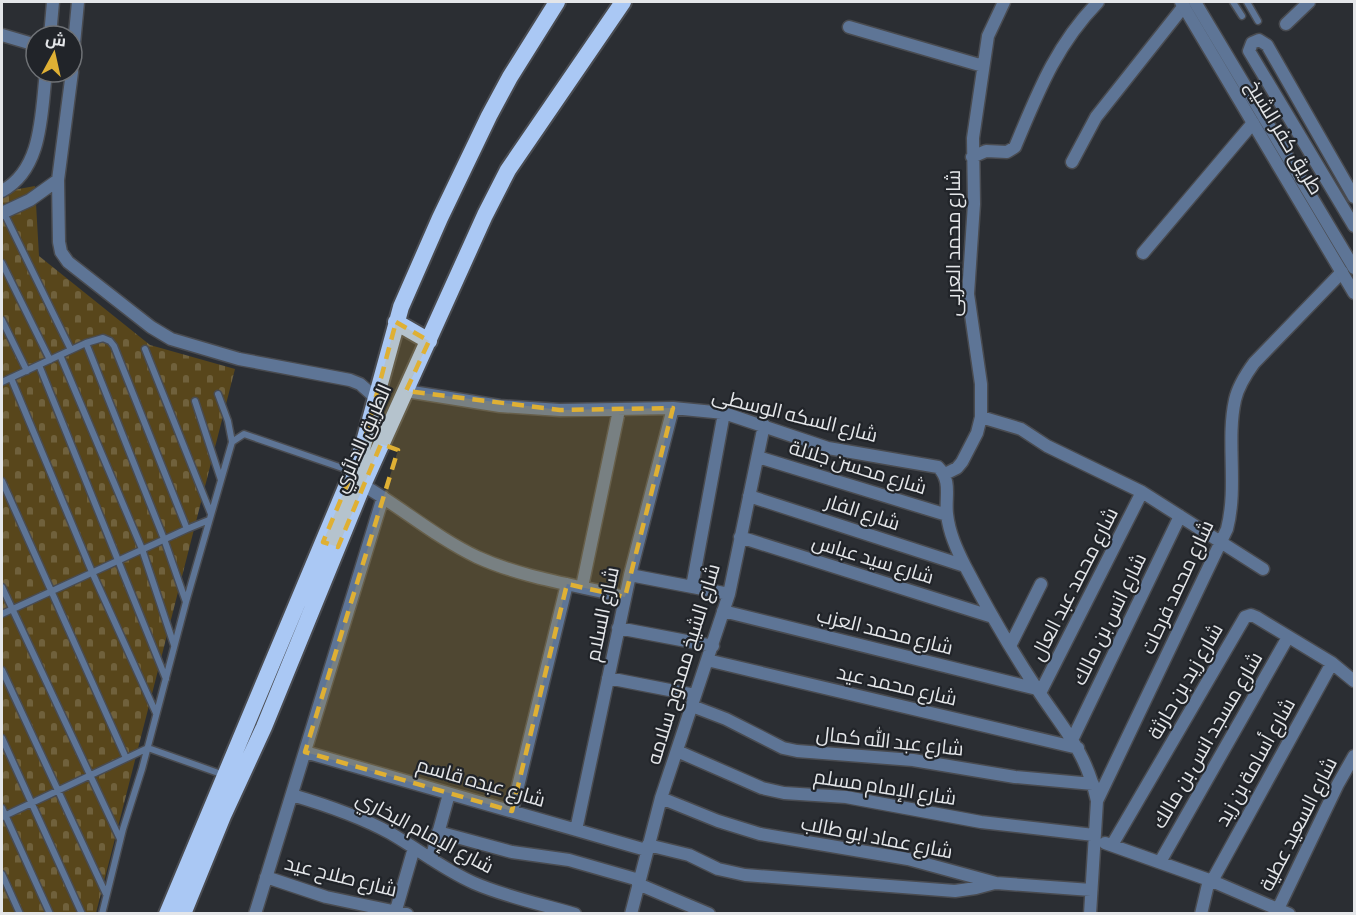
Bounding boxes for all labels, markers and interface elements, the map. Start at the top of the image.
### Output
north arrow [24,24,84,84]
text: ش [44,30,67,51]
street label: طريق كفر الشيخ [1240,76,1328,200]
street label: شارع محمد العربى [942,170,967,316]
street label: الطريق الدائري [328,380,400,498]
street label: شارع السكه الوسطى [709,384,880,449]
street label: شارع محسن جلالة [786,436,929,501]
street label: شارع الفار [821,489,903,537]
street label: شارع محمد عبد العال [1026,504,1125,665]
street label: شارع محمد فرحات [1136,517,1220,659]
street label: شارع سيد عباس [809,530,936,591]
street label: شارع انس بن مالك [1068,550,1153,690]
street label: شارع الشيخ ممدوح سلامه [642,561,727,768]
street label: شارع السلام [581,565,626,664]
street label: شارع محمد العزب [814,603,955,661]
street label: شارع زيد بن حارثة [1143,619,1230,744]
street label: شارع مسجد انس بن مالك [1148,648,1269,834]
street label: شارع محمد عيد [834,660,959,712]
street label: شارع أسامة بن زيد [1210,694,1302,831]
street label: شارع عبد الله كمال [815,720,965,763]
street label: شارع عبده قاسم [413,753,548,814]
street label: شارع السعيد عطية [1255,754,1344,896]
street label: شارع الإمام مسلم [812,765,958,812]
street label: شارع الإمام البخاري [350,786,498,882]
street label: شارع عماد ابو طالب [799,812,955,865]
street label: شارع صلاح عيد [282,851,399,903]

